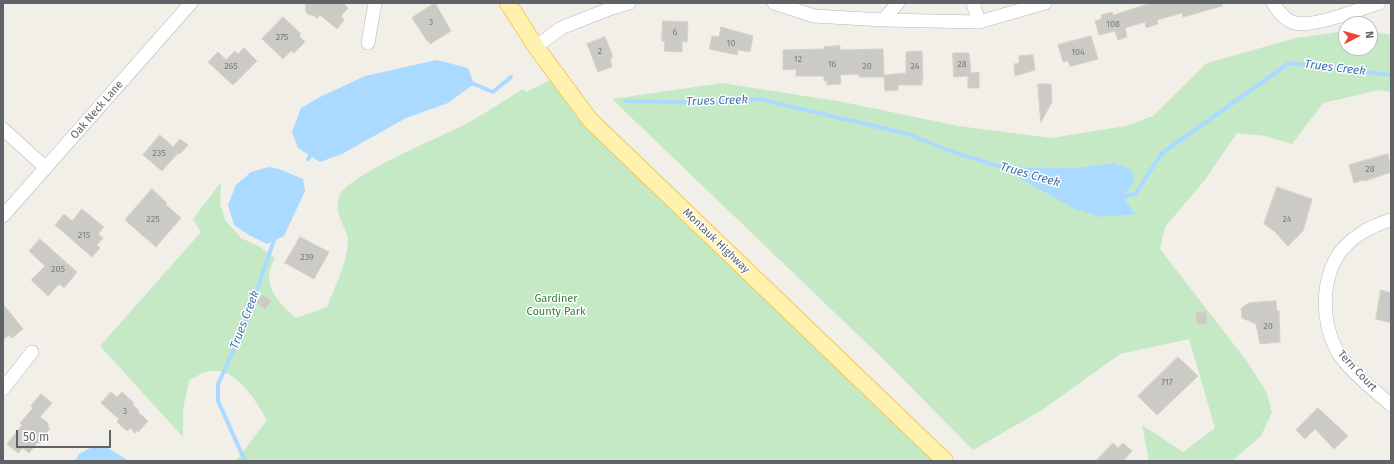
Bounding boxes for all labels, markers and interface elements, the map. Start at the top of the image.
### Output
north arrow [1338,16,1378,56]
house number: 3 [429,17,433,27]
house number: 108 [1106,19,1120,29]
house number: 6 [673,27,677,37]
text: N [1363,30,1376,39]
house number: 275 [276,32,288,42]
house number: 10 [727,38,735,48]
house number: 2 [598,46,602,56]
house number: 104 [1071,47,1085,57]
house number: 12 [794,54,802,64]
water label: Trues Creek [1304,57,1366,79]
house number: 16 [828,59,836,69]
house number: 28 [957,59,967,69]
house number: 265 [224,61,238,71]
house number: 20 [862,61,872,71]
house number: 24 [911,61,919,71]
street label: Oak Neck Lane [68,78,126,142]
water label: Trues Creek [686,93,748,109]
house number: 235 [152,148,166,158]
water label: Trues Creek [998,160,1062,190]
house number: 28 [1365,164,1375,174]
street label: Montauk Highway [680,206,752,276]
house number: 225 [146,214,160,224]
house number: 24 [1283,214,1291,224]
house number: 215 [78,230,90,240]
house number: 239 [300,252,314,262]
house number: 205 [51,264,65,274]
water label: Trues Creek [227,289,263,351]
park label: Gardiner County Park [526,292,586,318]
house number: 20 [1263,321,1273,331]
street label: Tern Court [1335,348,1379,394]
house number: 717 [1161,377,1173,387]
house number: 3 [123,406,127,416]
scale bar [18,422,113,448]
text: 50 m [23,430,49,444]

